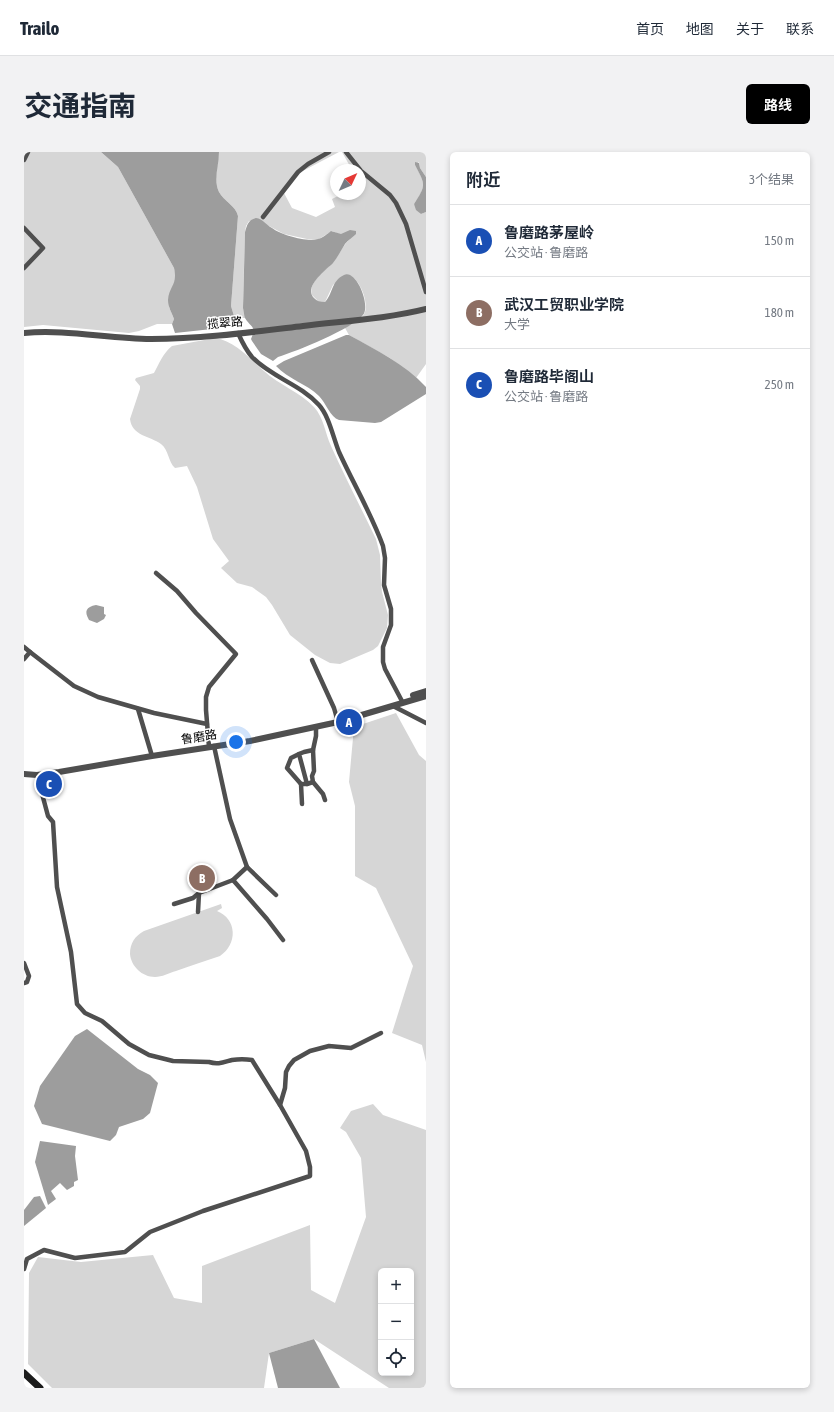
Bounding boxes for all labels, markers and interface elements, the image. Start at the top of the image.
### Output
text: Trailo [20,17,59,39]
text: 首页 [636,21,664,37]
text: 地图 [686,21,714,37]
text: 关于 [736,21,764,37]
text: 联系 [786,21,814,37]
button: 路线 [746,84,810,124]
text: 交通指南 [24,90,136,122]
north arrow [330,164,366,200]
text: 附近 [466,170,500,190]
text: 3个结果 [749,172,794,187]
text: 鲁磨路茅屋岭 [504,224,594,241]
text: A [476,233,482,248]
text: 150 m [765,233,794,248]
text: 公交站 · 鲁磨路 [504,245,588,260]
text: 武汉工贸职业学院 [504,296,624,313]
text: B [476,305,482,320]
text: 180 m [765,305,794,320]
street label: 揽翠路 [206,314,244,332]
text: 大学 [504,317,530,332]
text: 鲁磨路毕阁山 [504,368,594,385]
text: C [476,377,482,392]
text: 250 m [765,377,794,392]
text: 公交站 · 鲁磨路 [504,389,588,404]
pin: A [336,707,362,737]
street label: 鲁磨路 [180,727,218,747]
your location [226,732,246,752]
pin: C [36,769,62,799]
pin: B [189,863,215,893]
map controls [378,1268,414,1376]
button: + [378,1268,414,1304]
button: − [378,1304,414,1340]
button: locate [378,1340,414,1376]

